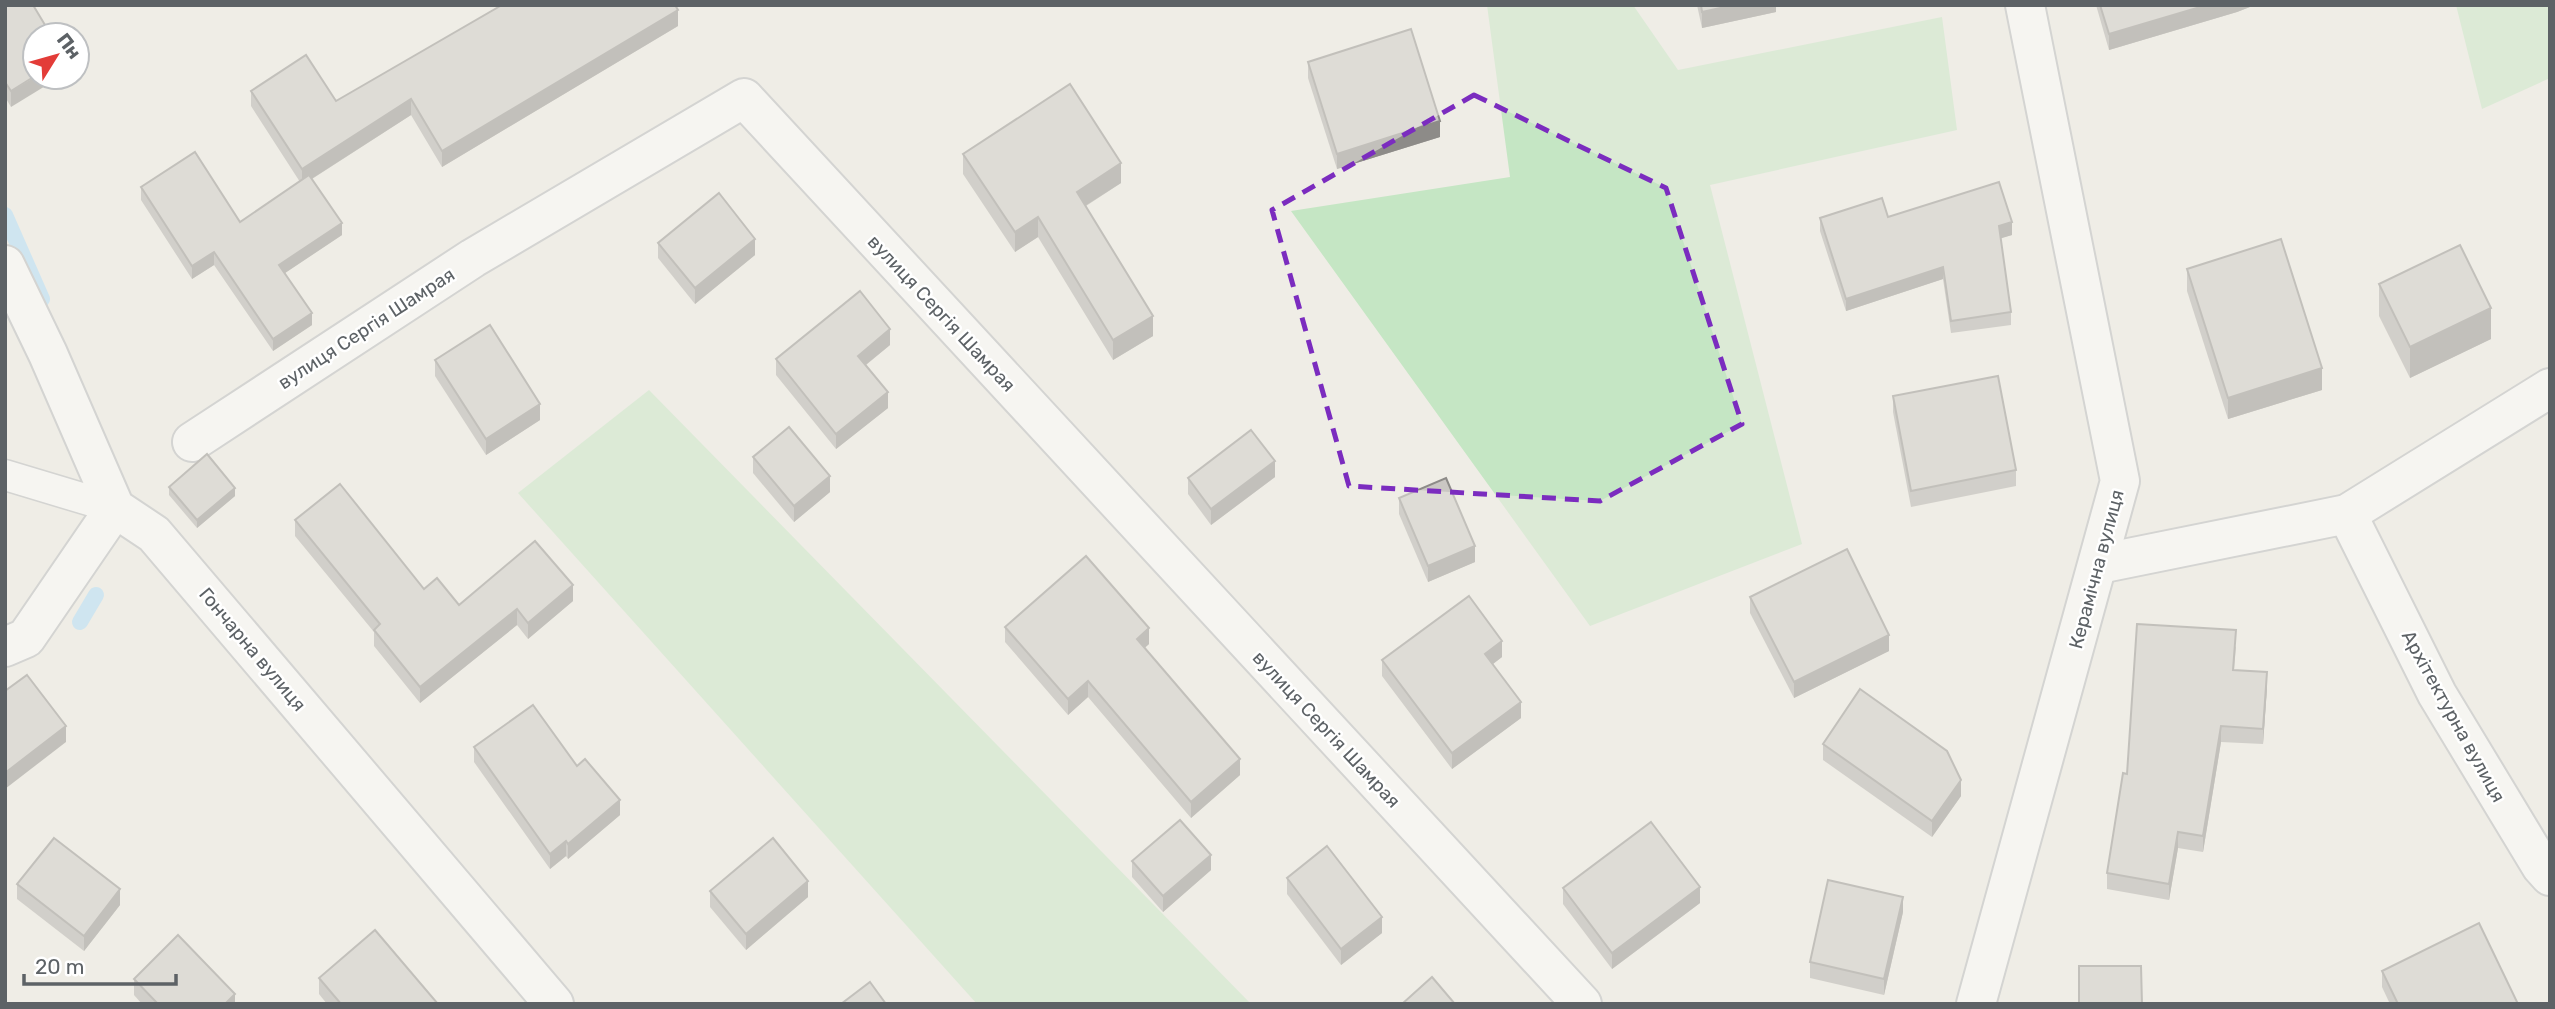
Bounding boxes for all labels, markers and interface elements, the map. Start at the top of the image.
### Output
north arrow [21,21,91,91]
text: Пн [52,29,86,63]
street label: вулиця Сергія Шамрая [863,230,1020,397]
street label: вулиця Сергія Шамрая [274,263,459,394]
street label: Керамічна вулиця [2064,487,2129,651]
street label: Гончарна вулиця [194,583,311,716]
street label: Архітектурна вулиця [2397,626,2510,806]
street label: вулиця Сергія Шамрая [1248,646,1405,813]
scale bar [24,942,177,986]
text: 20 m [35,954,84,979]

